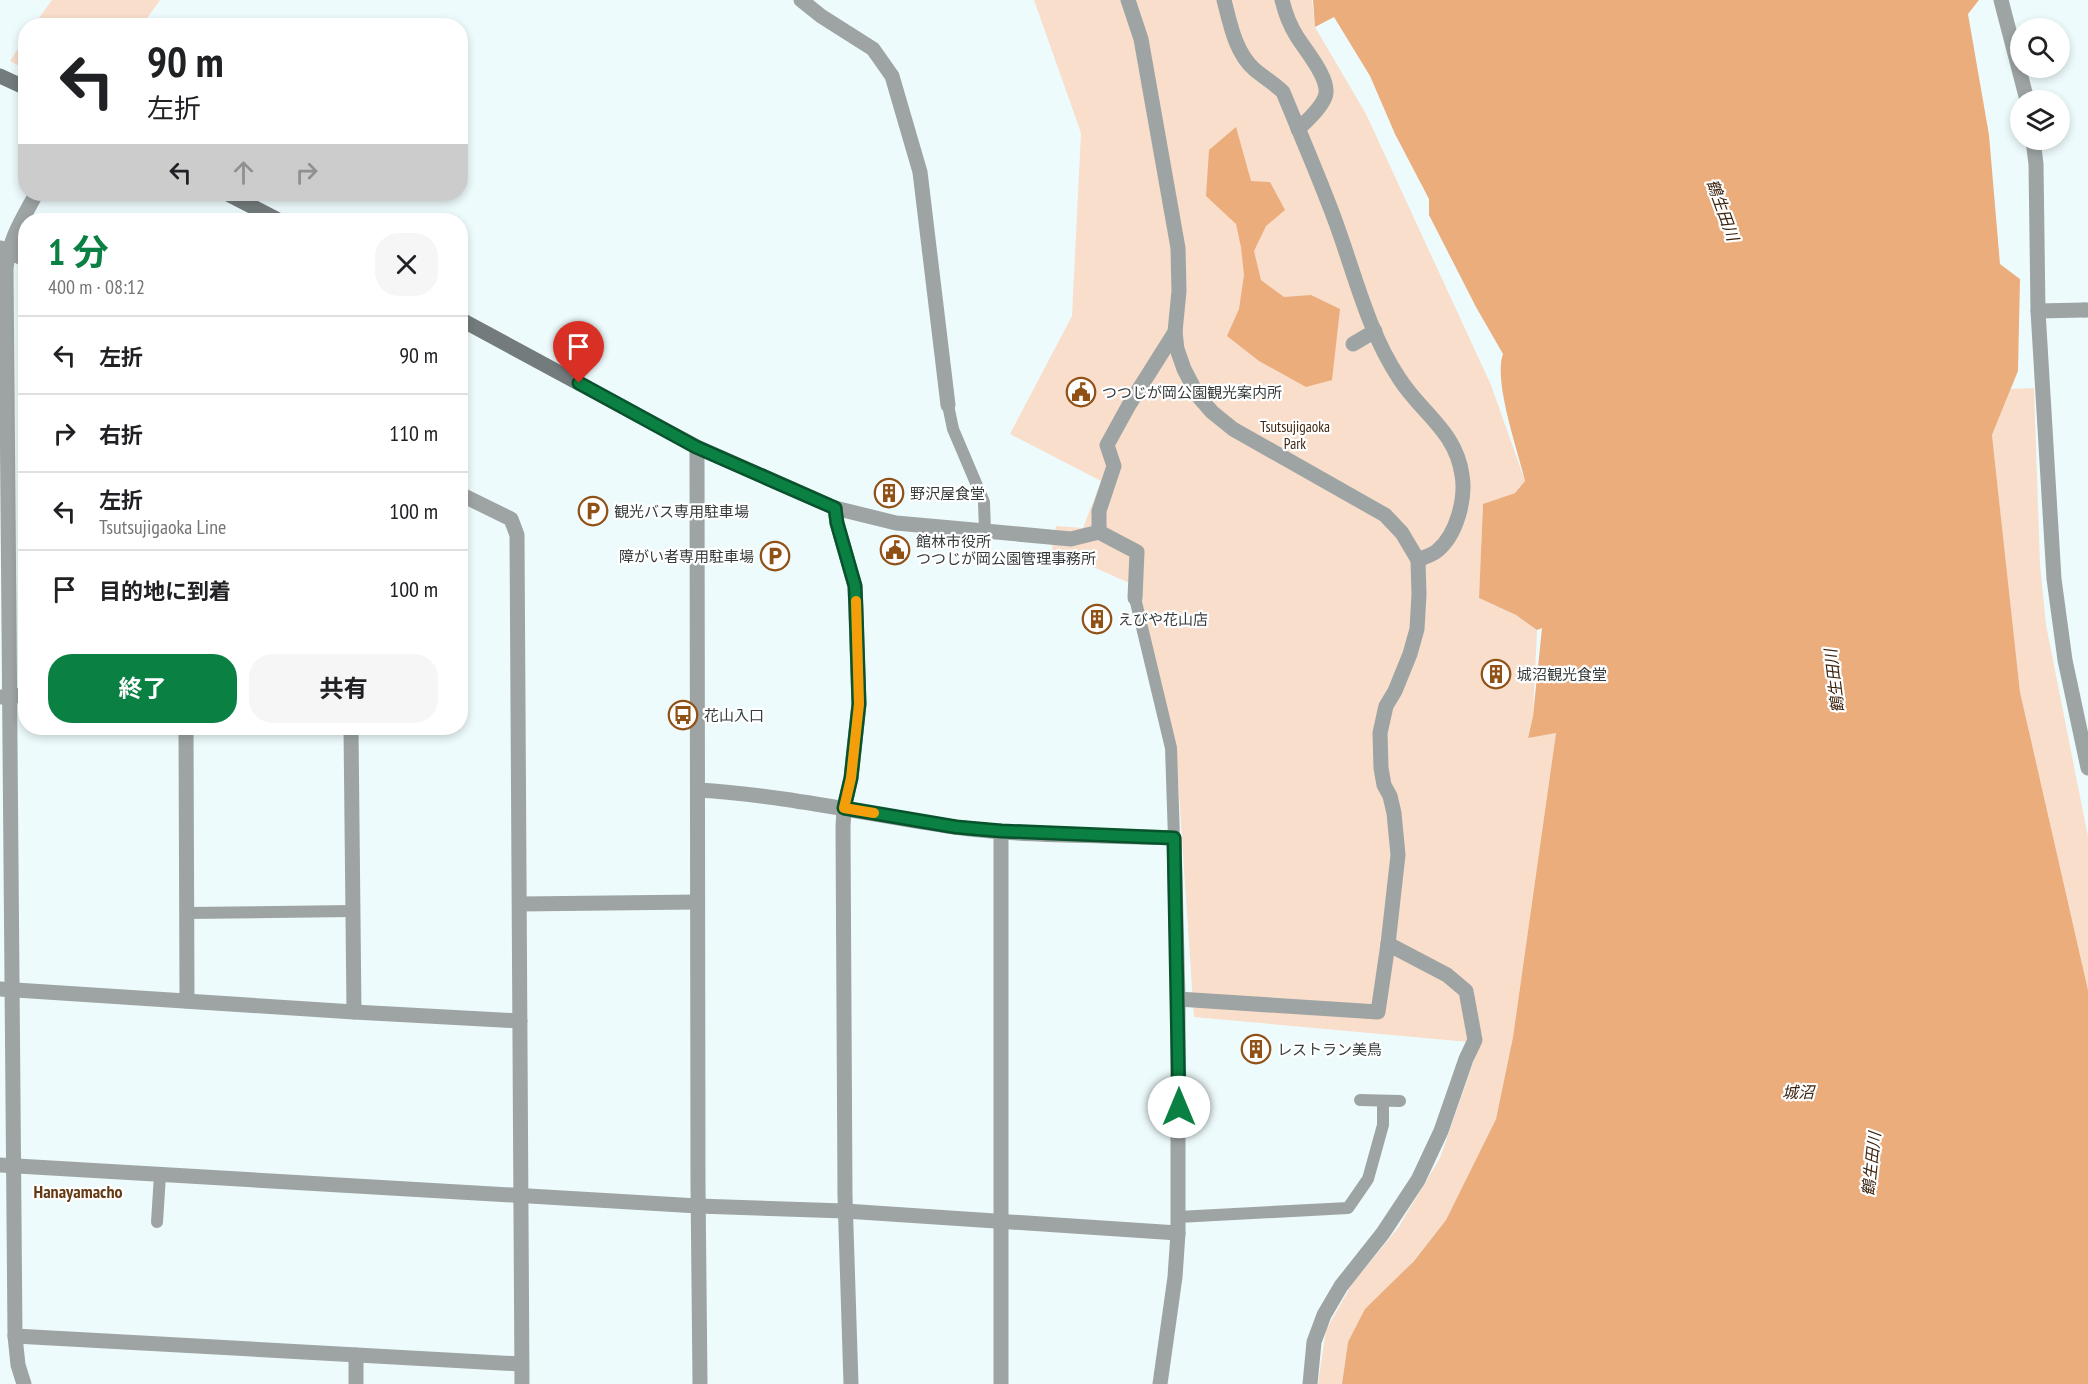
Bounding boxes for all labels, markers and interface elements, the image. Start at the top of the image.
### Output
map controls [2010,18,2070,150]
button: search [2010,18,2070,78]
text: 90 m [147,34,224,89]
icon: left [48,42,126,120]
button: layers [2010,90,2070,150]
text: 左折 [147,91,201,125]
icon: left [164,156,197,189]
icon: ahead [227,156,260,189]
icon: right [290,156,323,189]
water label: 鶴生田川 [1703,177,1744,245]
text: 1 分 [48,228,109,275]
button: close [375,233,438,296]
text: 400 m · 08:12 [48,274,145,300]
pin [553,321,604,383]
icon: arrive [562,330,595,363]
icon: left [48,339,81,372]
text: 90 m [399,341,438,369]
text: 左折 [99,343,143,371]
public building icon: つつじが岡公園観光案内所 [1065,376,1097,408]
place label: つつじが岡公園観光案内所 [1102,383,1282,402]
icon: right [48,417,81,450]
park label: Tsutsujigaoka Park [1260,417,1330,453]
text: 110 m [389,419,438,447]
text: 右折 [99,421,143,449]
building icon: 野沢屋食堂 [873,477,905,509]
place label: 野沢屋食堂 [910,484,985,503]
text: 左折 [99,486,143,514]
icon: left [48,495,81,528]
parking icon: 観光バス専用駐車場 [577,495,609,527]
text: 100 m [389,497,438,525]
place label: 観光バス専用駐車場 [614,502,749,521]
text: Tsutsujigaoka Line [99,514,226,540]
place label: 館林市役所 つつじが岡公園管理事務所 [916,532,1096,568]
public building icon: 館林市役所 つつじが岡公園管理事務所 [879,534,911,566]
parking icon: 障がい者専用駐車場 [759,540,791,572]
place label: 障がい者専用駐車場 [619,547,754,566]
icon: arrive [48,573,81,606]
text: 100 m [389,575,438,603]
text: 目的地に到着 [99,577,231,605]
building icon: えびや花山店 [1081,603,1113,635]
place label: えびや花山店 [1118,610,1208,629]
water label: 鶴生田川 [1820,646,1848,714]
button: 終了 [48,654,237,723]
button: 共有 [249,654,438,723]
building icon: 城沼観光食堂 [1480,658,1512,690]
place label: 城沼観光食堂 [1517,665,1607,684]
bus stop icon: 花山入口 [667,699,699,731]
place label: 花山入口 [704,706,764,725]
building icon: レストラン美鳥 [1240,1033,1272,1065]
place label: レストラン美鳥 [1277,1040,1382,1059]
position arrow [1147,1075,1211,1139]
water label: 城沼 [1782,1082,1816,1102]
water label: 鶴生田川 [1858,1129,1884,1197]
district label: Hanayamacho [34,1180,122,1203]

